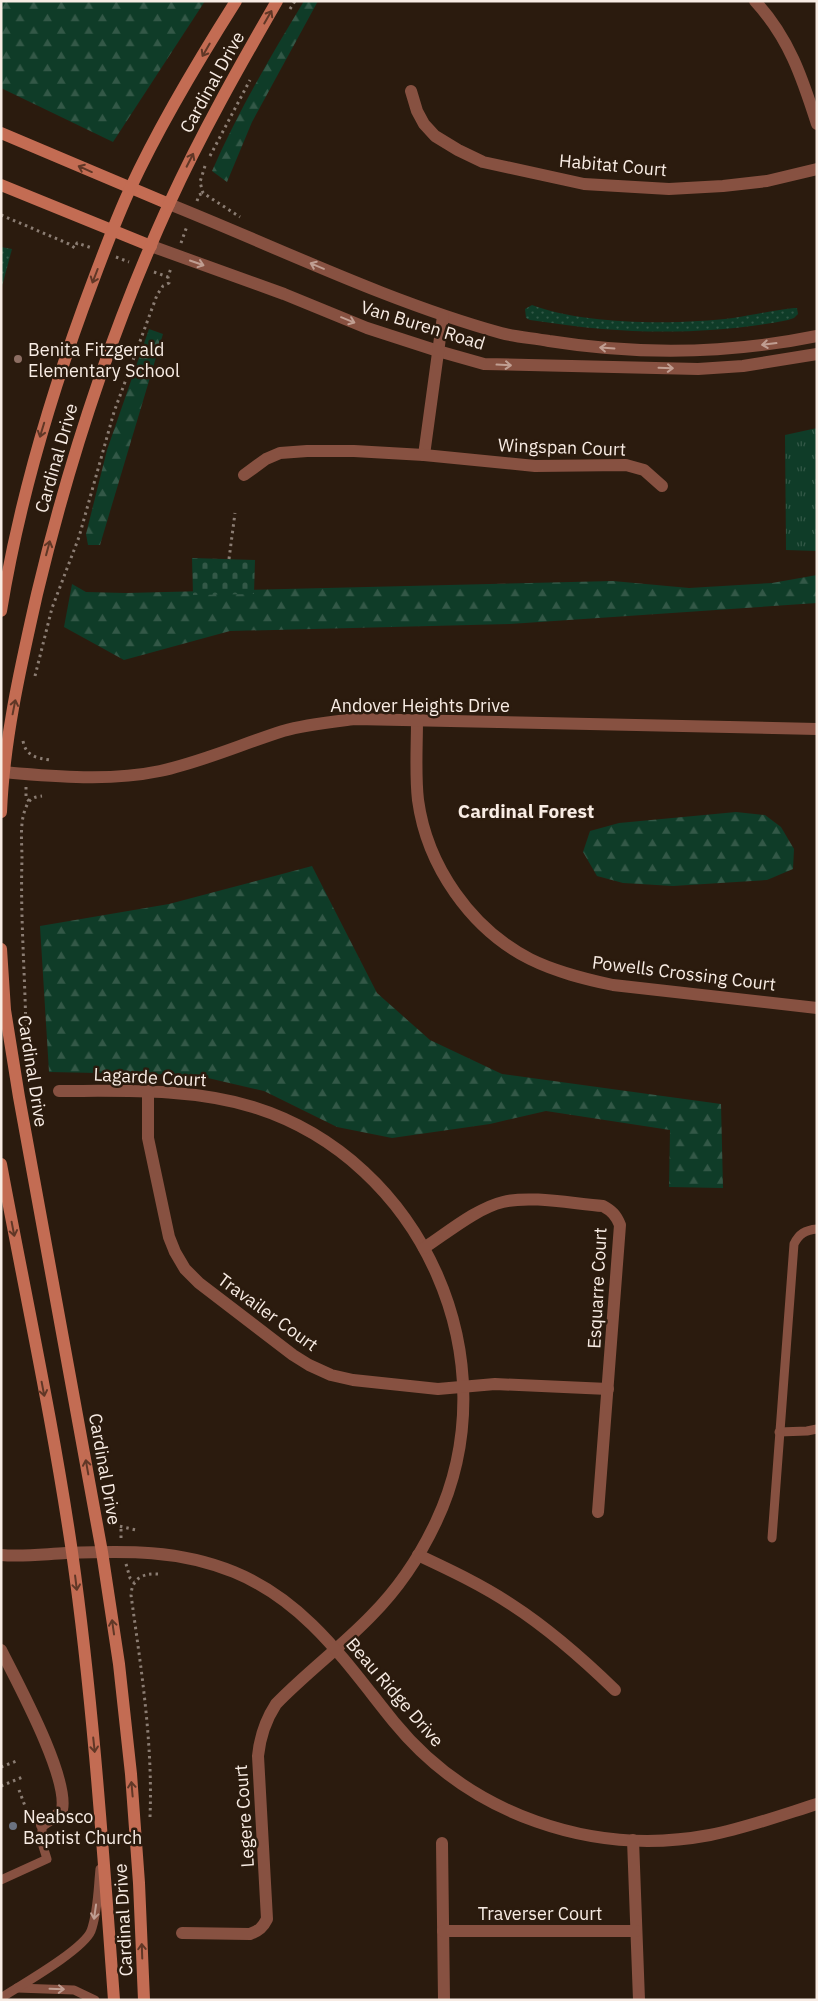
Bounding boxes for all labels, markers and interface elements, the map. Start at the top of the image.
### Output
one-way arrow [263,11,273,25]
street label: Cardinal Drive [175,27,249,137]
one-way arrow [201,42,211,57]
street label: Habitat Court [558,149,668,181]
one-way arrow [186,153,195,168]
one-way arrow [78,164,93,174]
one-way arrow [188,258,204,268]
one-way arrow [310,260,325,270]
one-way arrow [90,268,99,283]
street label: Van Buren Road [358,295,488,355]
one-way arrow [341,317,356,326]
place label: Benita Fitzgerald Elementary School [28,338,180,382]
one-way arrow [761,340,777,350]
one-way arrow [599,343,615,352]
marker: Benita Fitzgerald Elementary School [12,353,24,365]
one-way arrow [496,360,512,369]
one-way arrow [658,363,674,372]
street label: Cardinal Drive [29,400,83,515]
one-way arrow [37,421,47,437]
street label: Wingspan Court [498,433,626,461]
one-way arrow [44,541,54,557]
street label: Andover Heights Drive [330,694,510,717]
one-way arrow [10,699,19,715]
district label: Cardinal Forest [458,799,594,823]
street label: Powells Crossing Court [591,950,777,996]
street label: Cardinal Drive [13,1013,53,1129]
street label: Lagarde Court [93,1063,207,1091]
one-way arrow [9,1220,19,1236]
street label: Esquarre Court [582,1227,612,1349]
street label: Travailer Court [213,1268,323,1356]
one-way arrow [39,1380,49,1396]
street label: Cardinal Drive [84,1411,126,1527]
one-way arrow [82,1460,92,1476]
one-way arrow [71,1575,81,1591]
one-way arrow [108,1620,118,1636]
street label: Beau Ridge Drive [341,1633,449,1752]
one-way arrow [89,1737,99,1753]
street label: Legere Court [229,1764,259,1868]
one-way arrow [127,1781,136,1797]
place label: Neabsco Baptist Church [23,1805,142,1849]
marker: Neabsco Baptist Church [7,1820,19,1832]
street label: Cardinal Drive [109,1863,137,1977]
street label: Traverser Court [478,1902,602,1925]
one-way arrow [90,1904,100,1920]
one-way arrow [138,1943,147,1959]
one-way arrow [49,1985,65,1994]

